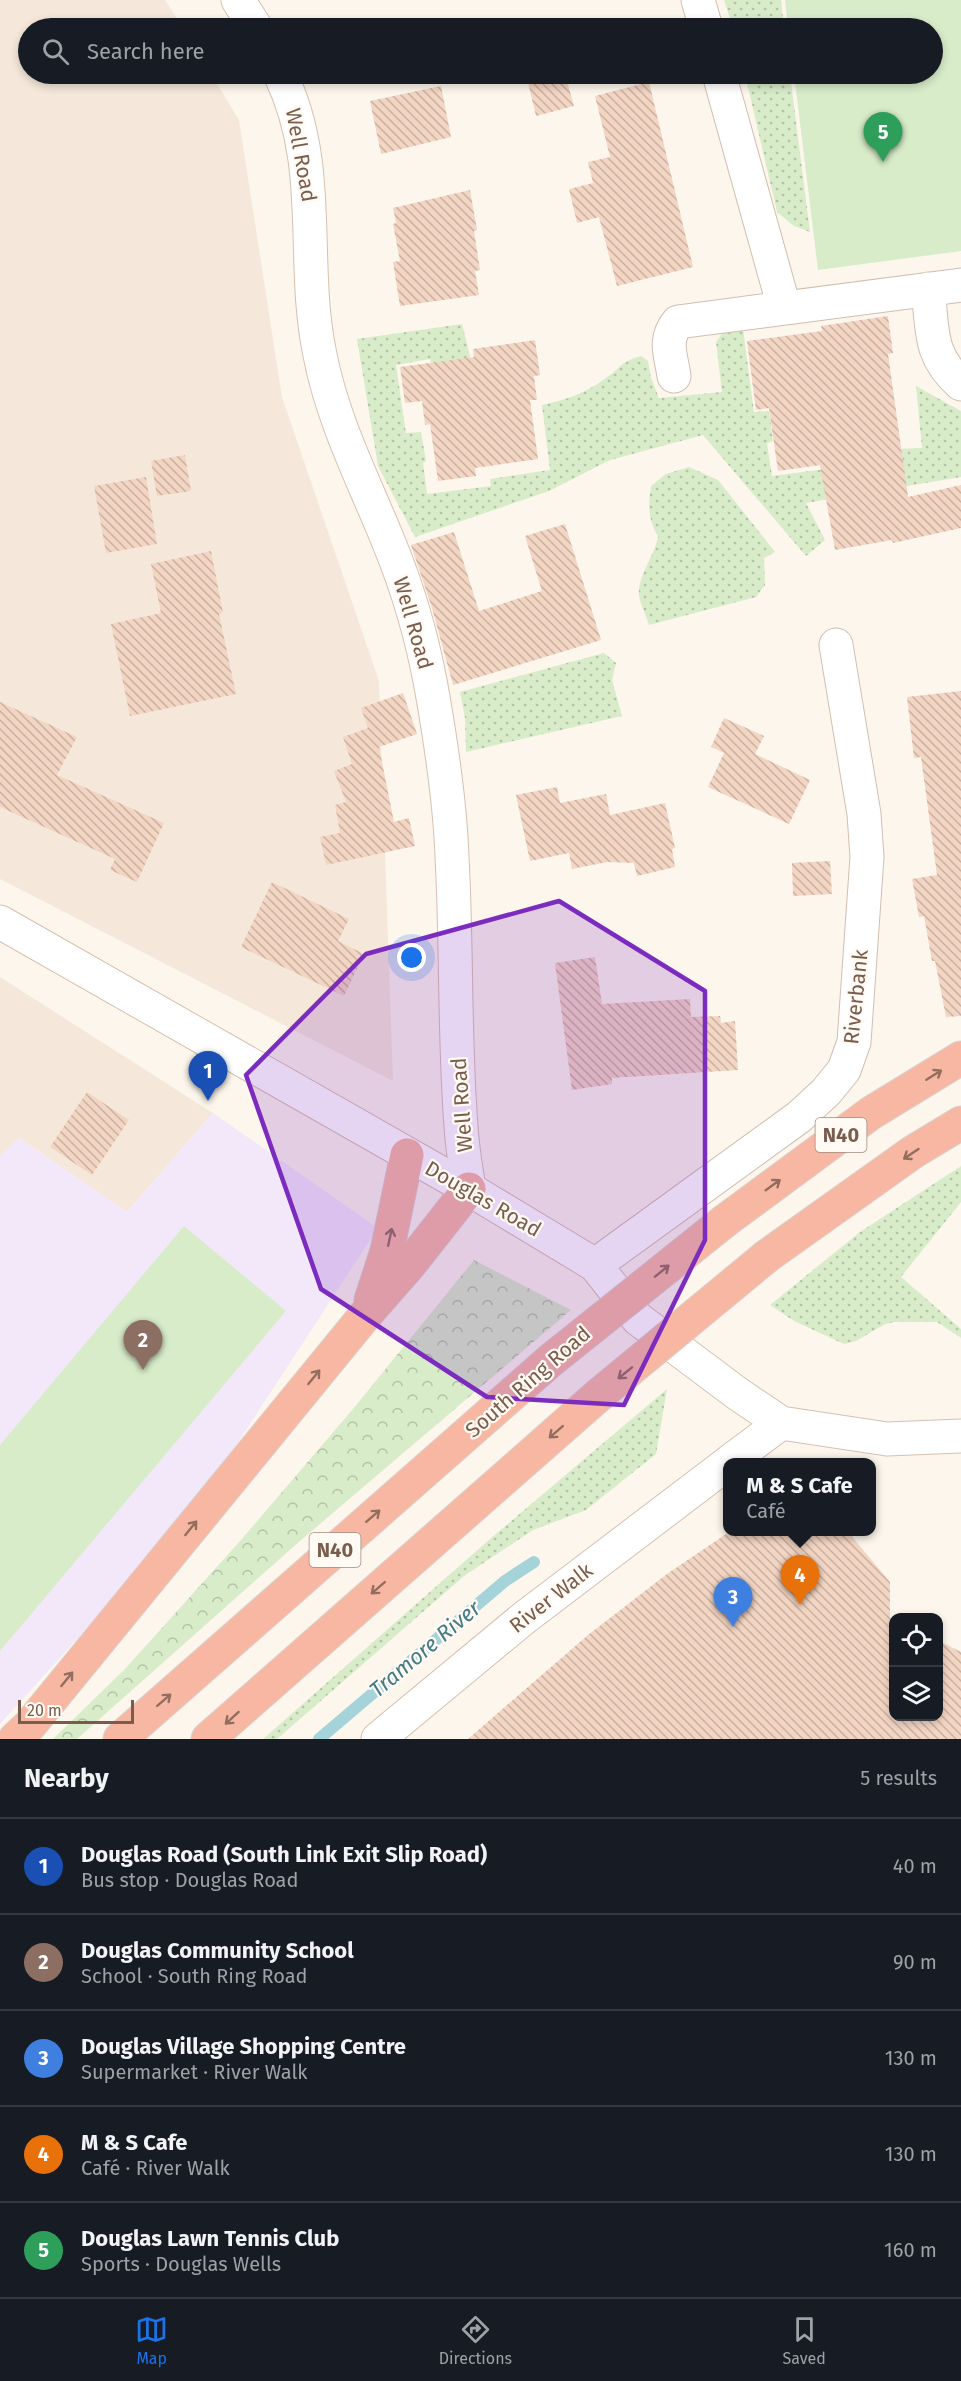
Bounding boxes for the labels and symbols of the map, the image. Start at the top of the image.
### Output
street label: Well Road [280,106,322,204]
pin: 5 [864,112,902,162]
street label: Well Road [387,574,439,672]
your location [397,943,426,972]
street label: Riverbank [838,948,874,1046]
pin: 1 [188,1052,228,1101]
street label: Well Road [446,1057,478,1153]
one-way arrow [925,1068,942,1080]
road number: N40 [816,1118,866,1152]
one-way arrow [904,1148,920,1160]
street label: Douglas Road [420,1155,546,1243]
one-way arrow [765,1179,781,1191]
one-way arrow [385,1228,396,1248]
one-way arrow [654,1264,670,1277]
pin: 2 [124,1320,162,1370]
street label: South Ring Road [460,1321,596,1443]
one-way arrow [618,1366,633,1380]
one-way arrow [308,1369,321,1385]
one-way arrow [549,1425,564,1439]
one-way arrow [366,1509,381,1523]
one-way arrow [184,1521,198,1536]
road number: N40 [310,1533,360,1567]
pin: 4 [780,1556,820,1605]
street label: River Walk [504,1557,598,1639]
pin: 3 [714,1578,752,1627]
one-way arrow [371,1581,386,1595]
water label: Tramore River [364,1594,486,1703]
one-way arrow [61,1671,74,1687]
one-way arrow [156,1693,171,1707]
scale bar [18,1697,134,1724]
one-way arrow [225,1711,240,1725]

